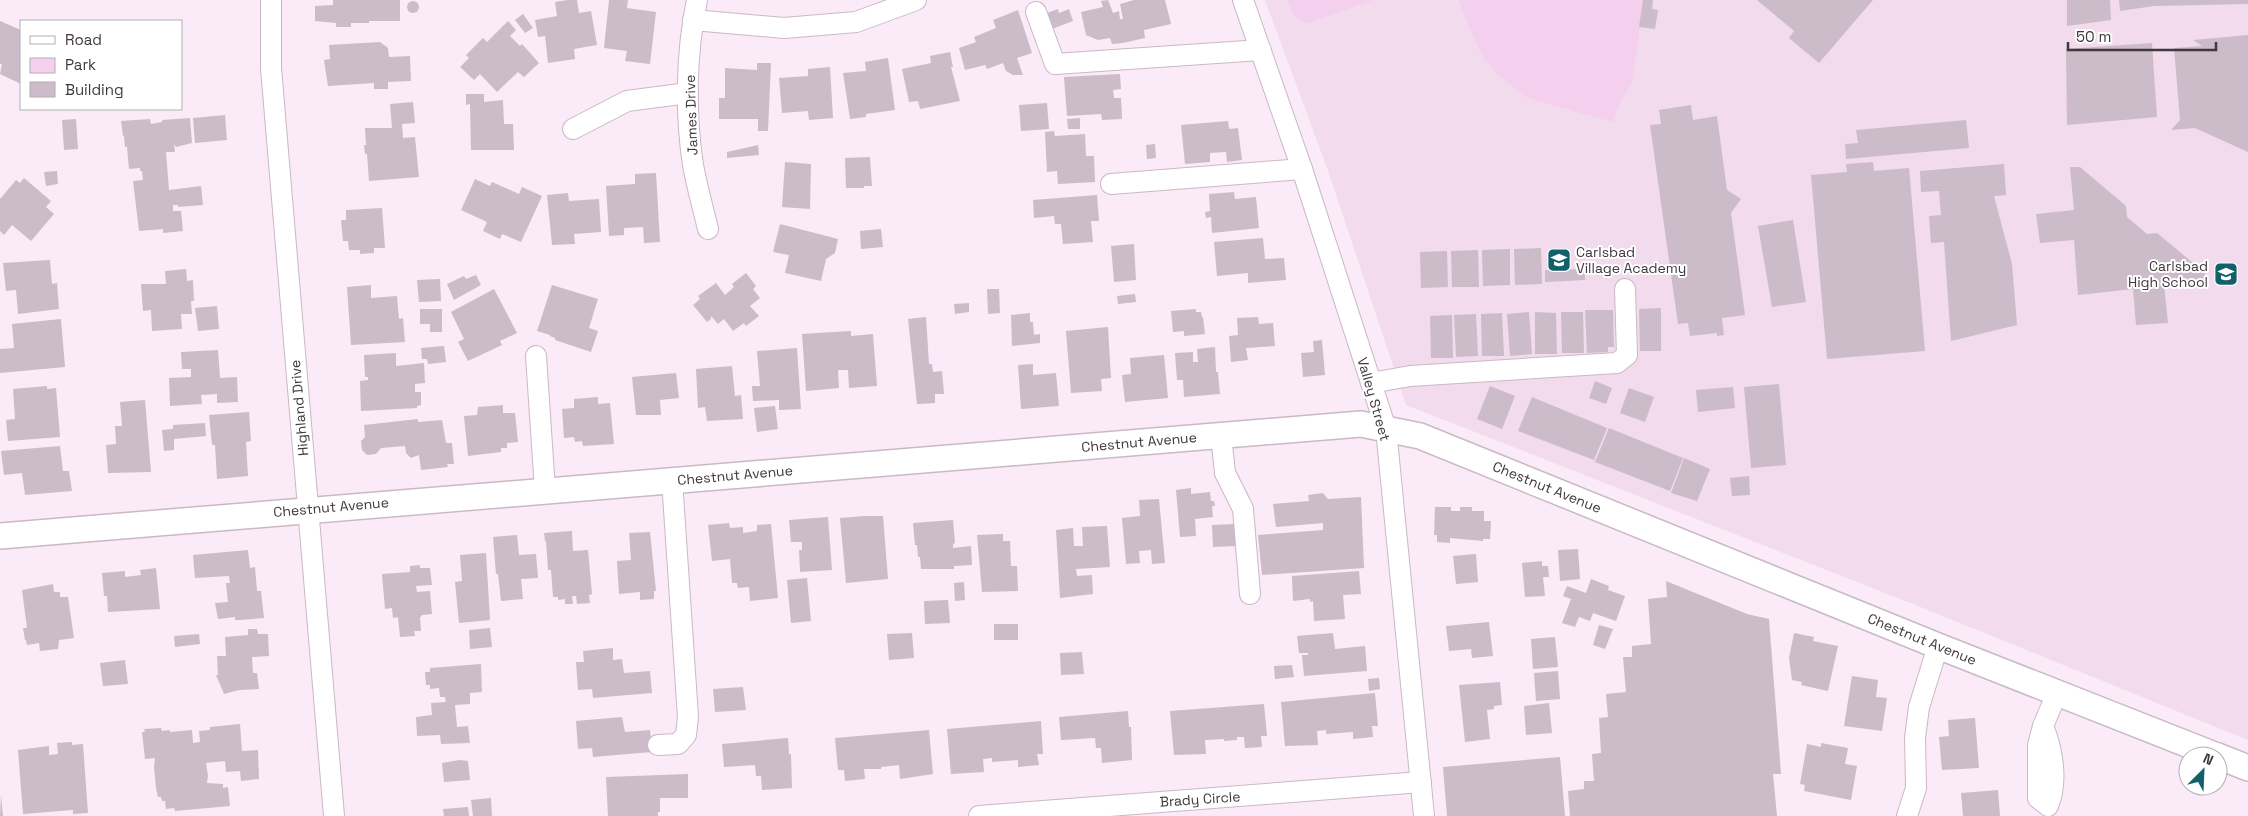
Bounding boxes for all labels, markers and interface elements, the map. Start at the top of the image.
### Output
legend [20,20,182,110]
scale bar [2068,20,2216,52]
text: 50 m [2076,27,2111,46]
text: Road [65,30,102,49]
text: Park [65,55,96,74]
street label: James Drive [681,74,701,156]
text: Building [65,80,124,99]
place label: Carlsbad Village Academy [1576,243,1686,277]
school or university icon: Carlsbad Village Academy [1546,247,1572,273]
place label: Carlsbad High School [2128,257,2208,291]
school or university icon: Carlsbad High School [2213,261,2239,287]
street label: Valley Street [1353,355,1395,443]
street label: Highland Drive [286,359,312,457]
street label: Chestnut Avenue [1081,428,1197,456]
street label: Chestnut Avenue [1490,457,1604,517]
street label: Chestnut Avenue [677,461,793,489]
street label: Chestnut Avenue [273,493,389,521]
street label: Chestnut Avenue [1865,609,1979,669]
north arrow [2178,746,2228,796]
text: N [2200,749,2216,769]
street label: Brady Circle [1159,787,1241,811]

